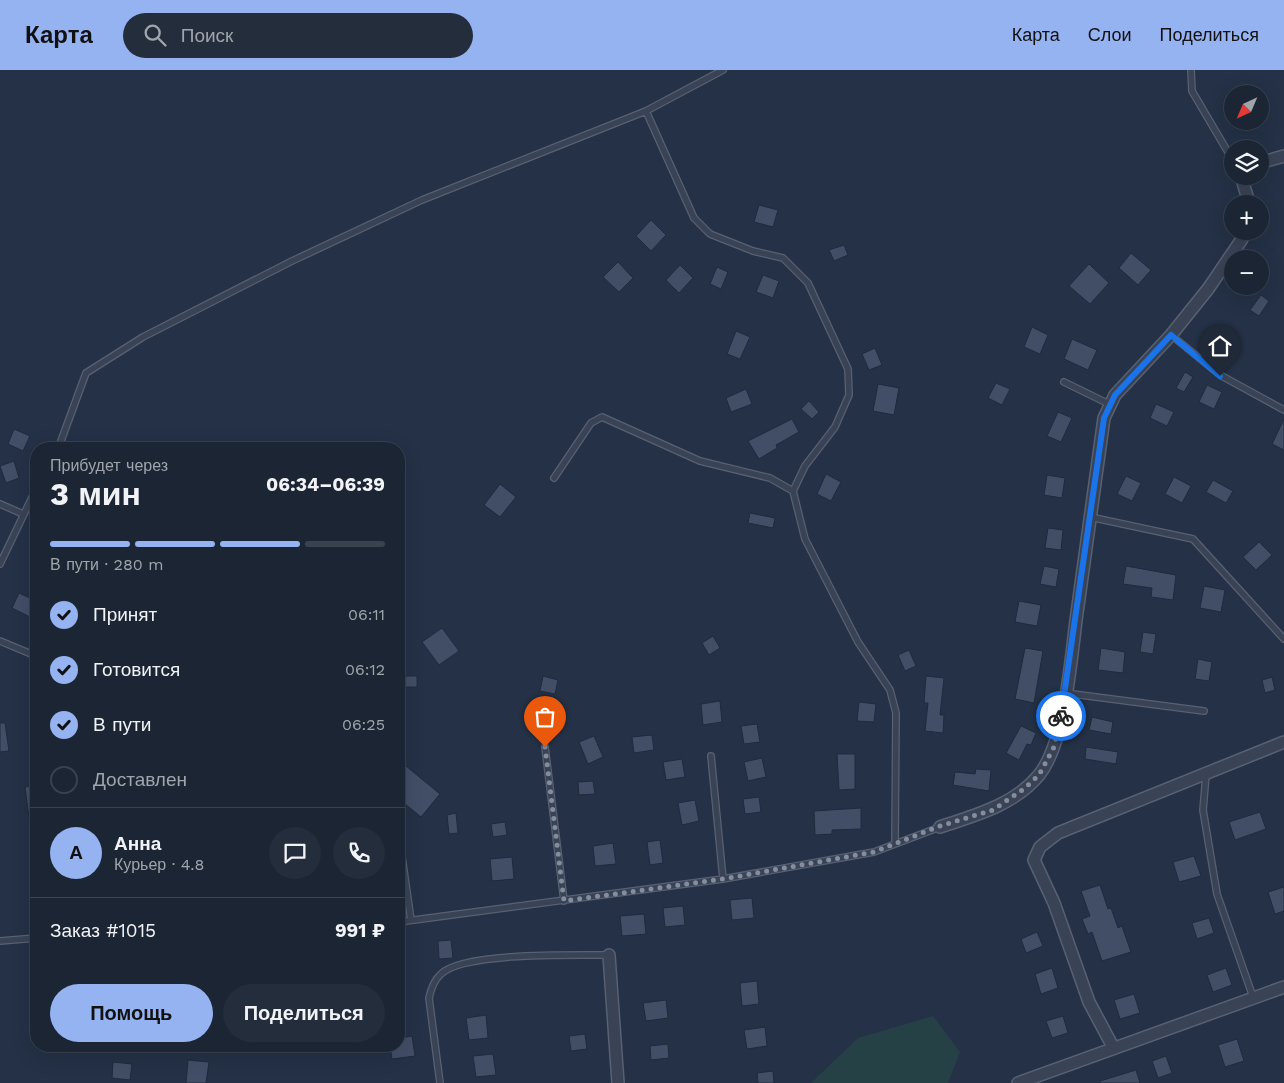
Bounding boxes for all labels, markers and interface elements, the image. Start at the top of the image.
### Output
search box [123,13,473,58]
text: Карта [25,21,93,49]
icon: search [141,21,169,49]
text: Поиск [181,24,233,47]
text: Карта [1012,24,1060,45]
text: Слои [1088,24,1132,45]
text: Поделиться [1160,24,1259,45]
north arrow [1224,85,1269,130]
map controls [1224,85,1269,295]
button: layers [1224,140,1269,185]
button: + [1224,195,1269,240]
button: − [1224,250,1269,295]
pin [1199,325,1241,376]
icon: home [1206,332,1234,360]
text: Прибудет через [50,456,168,475]
text: 06:34–06:39 [266,473,385,496]
text: 3 мин [50,475,141,513]
text: В пути · 280 m [50,555,163,574]
icon: check [50,601,78,629]
text: Принят [93,603,157,626]
text: 06:11 [348,605,385,624]
icon: check [50,656,78,684]
text: Готовится [93,658,180,681]
text: 06:12 [345,660,385,679]
courier [1036,691,1086,741]
pin [524,696,566,747]
icon: bike [1047,702,1075,730]
icon: bag [531,703,559,731]
icon: check [50,711,78,739]
text: В пути [93,713,151,736]
text: 06:25 [342,715,385,734]
text: Доставлен [93,768,187,791]
button: chat [269,827,321,879]
button: phone [333,827,385,879]
text: Анна [114,832,161,855]
text: А [69,841,83,864]
text: Курьер · 4.8 [114,855,204,874]
text: Заказ #1015 [50,919,156,942]
text: 991 ₽ [335,919,385,942]
button: Помощь [50,984,213,1042]
button: Поделиться [223,984,385,1042]

